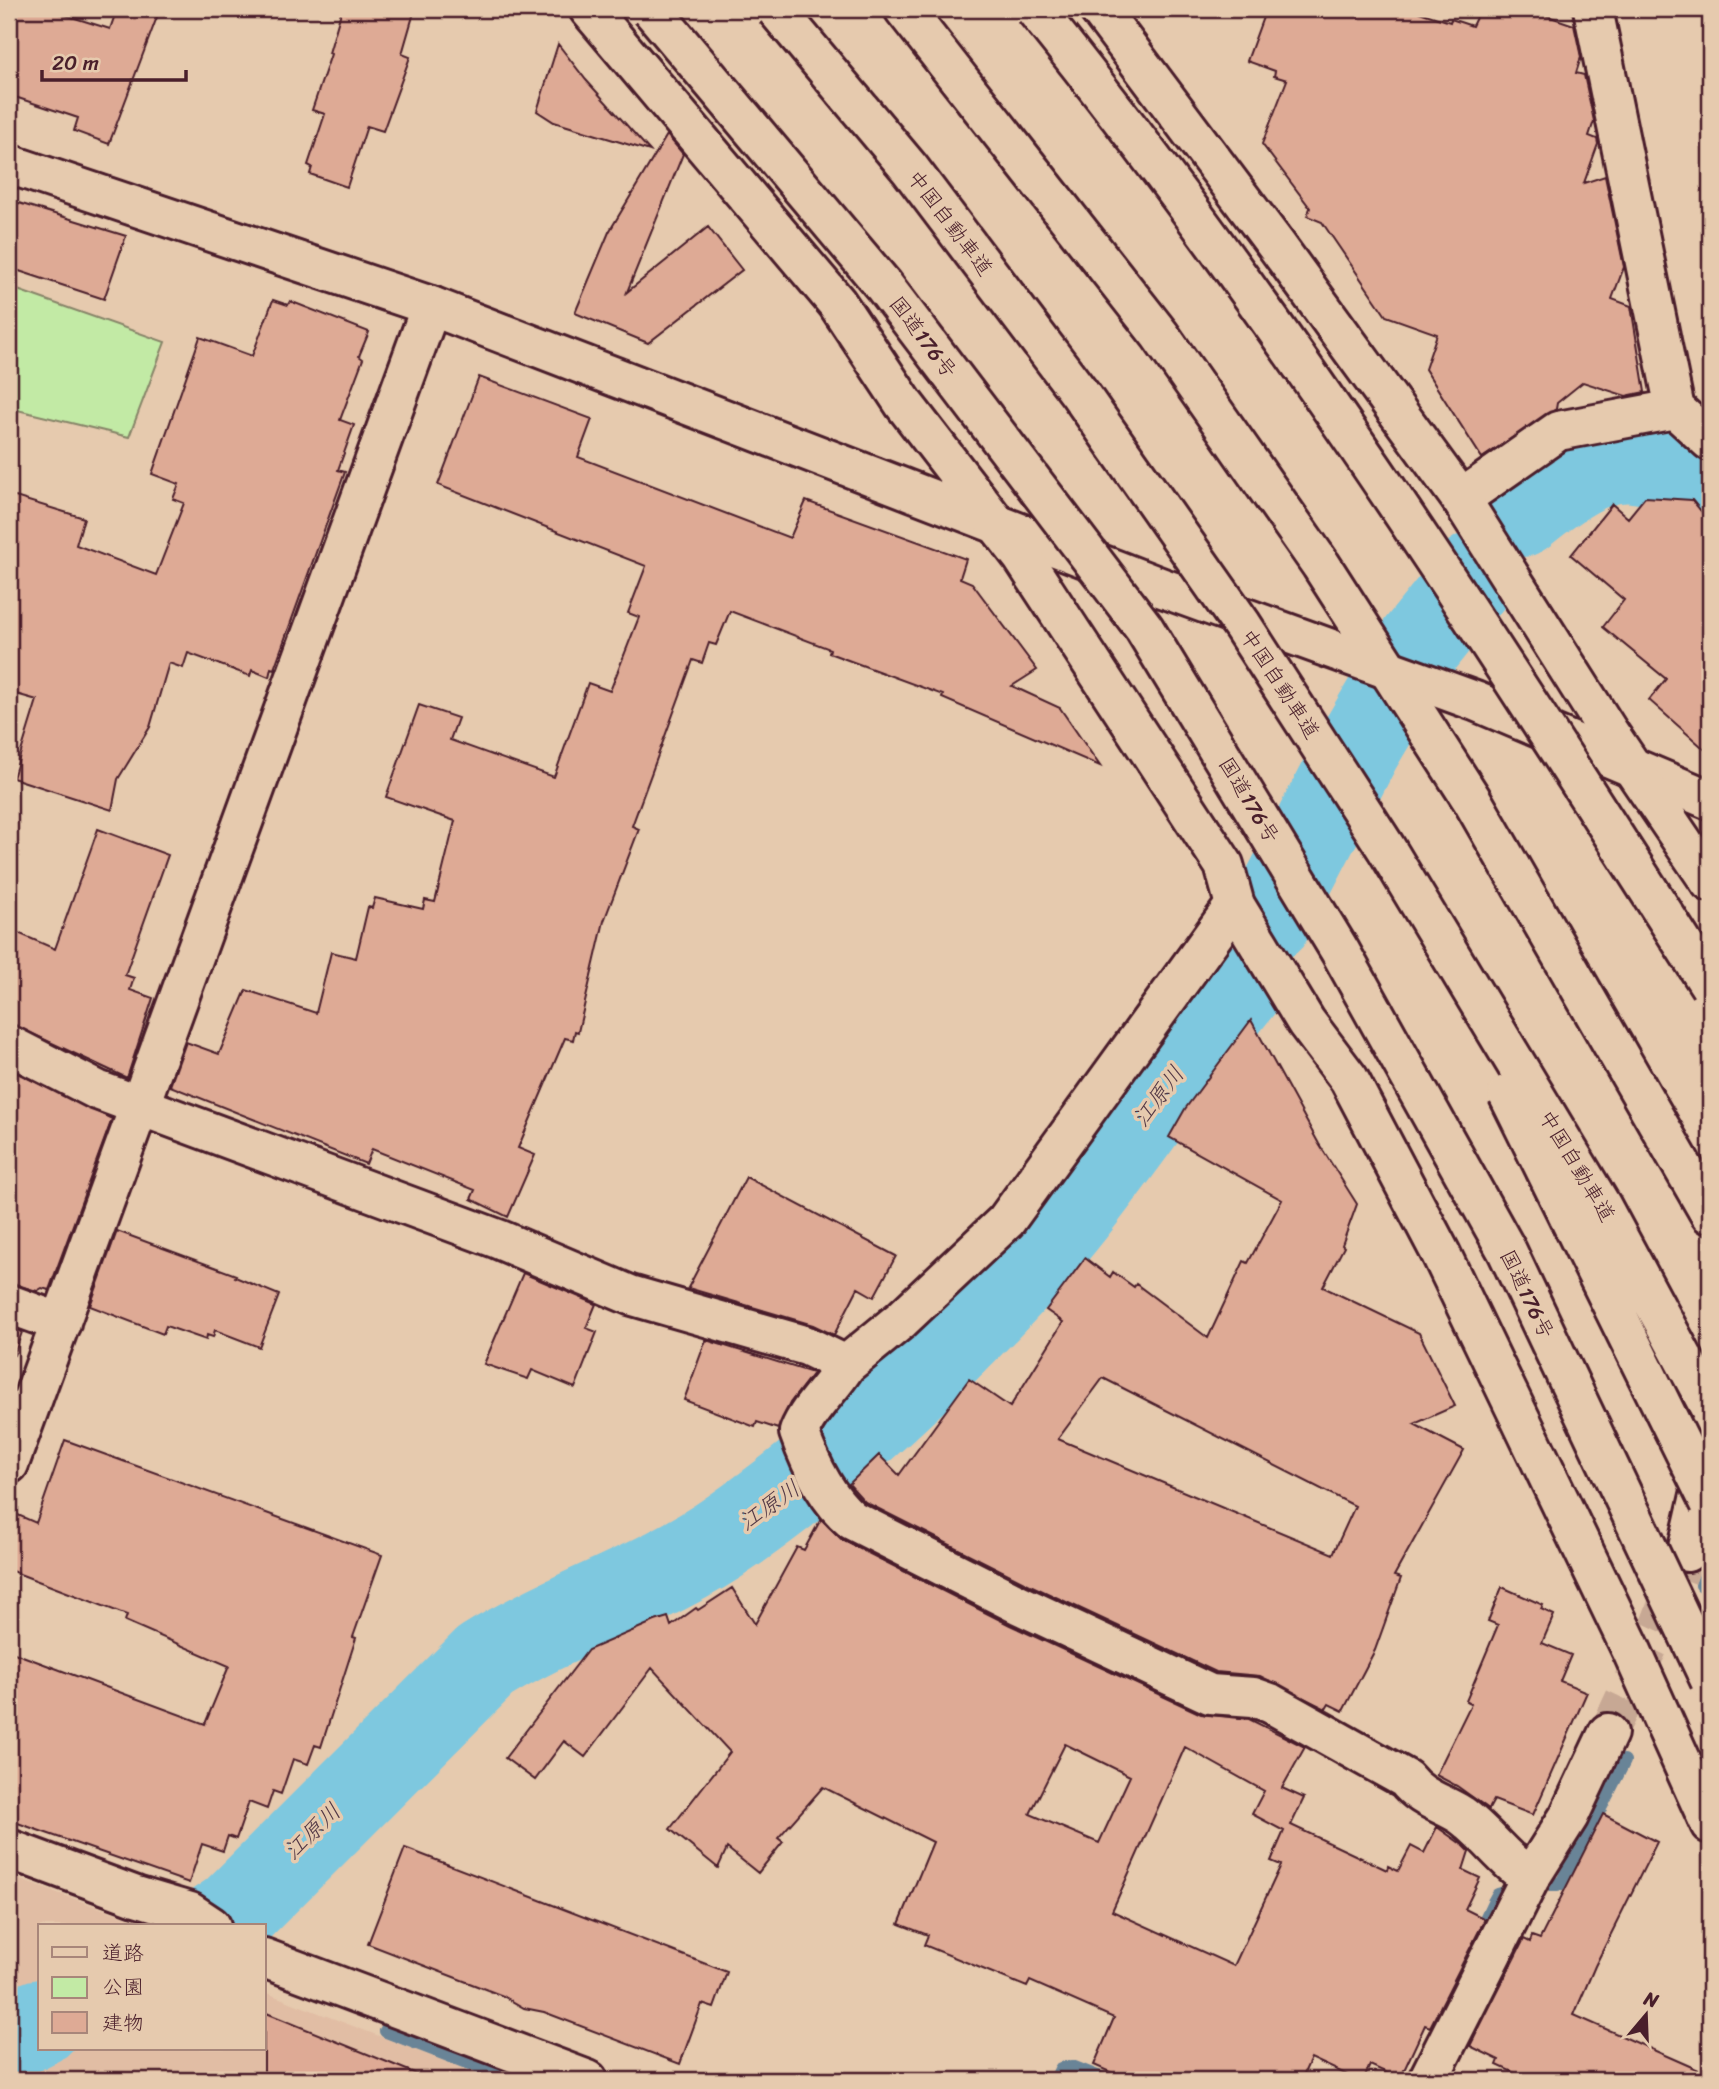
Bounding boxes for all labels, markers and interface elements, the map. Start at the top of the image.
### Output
scale bar [42,38,186,82]
text: 20 m [52,44,99,82]
street label: 中国自動車道 [897,161,1003,285]
street label: 国道176号 [879,287,967,387]
street label: 中国自動車道 [1230,621,1330,747]
street label: 国道176号 [1208,749,1290,851]
water label: 江原川 [1121,1056,1196,1136]
street label: 中国自動車道 [1528,1102,1626,1230]
street label: 国道176号 [1489,1243,1565,1345]
water label: 江原川 [729,1469,809,1542]
water label: 江原川 [273,1793,351,1870]
legend [38,1924,266,2050]
text: 道路 [102,1934,144,1972]
text: 公園 [102,1968,144,2006]
north arrow [1610,1980,1680,2050]
text: N [1639,1981,1664,2017]
text: 建物 [102,2004,144,2042]

